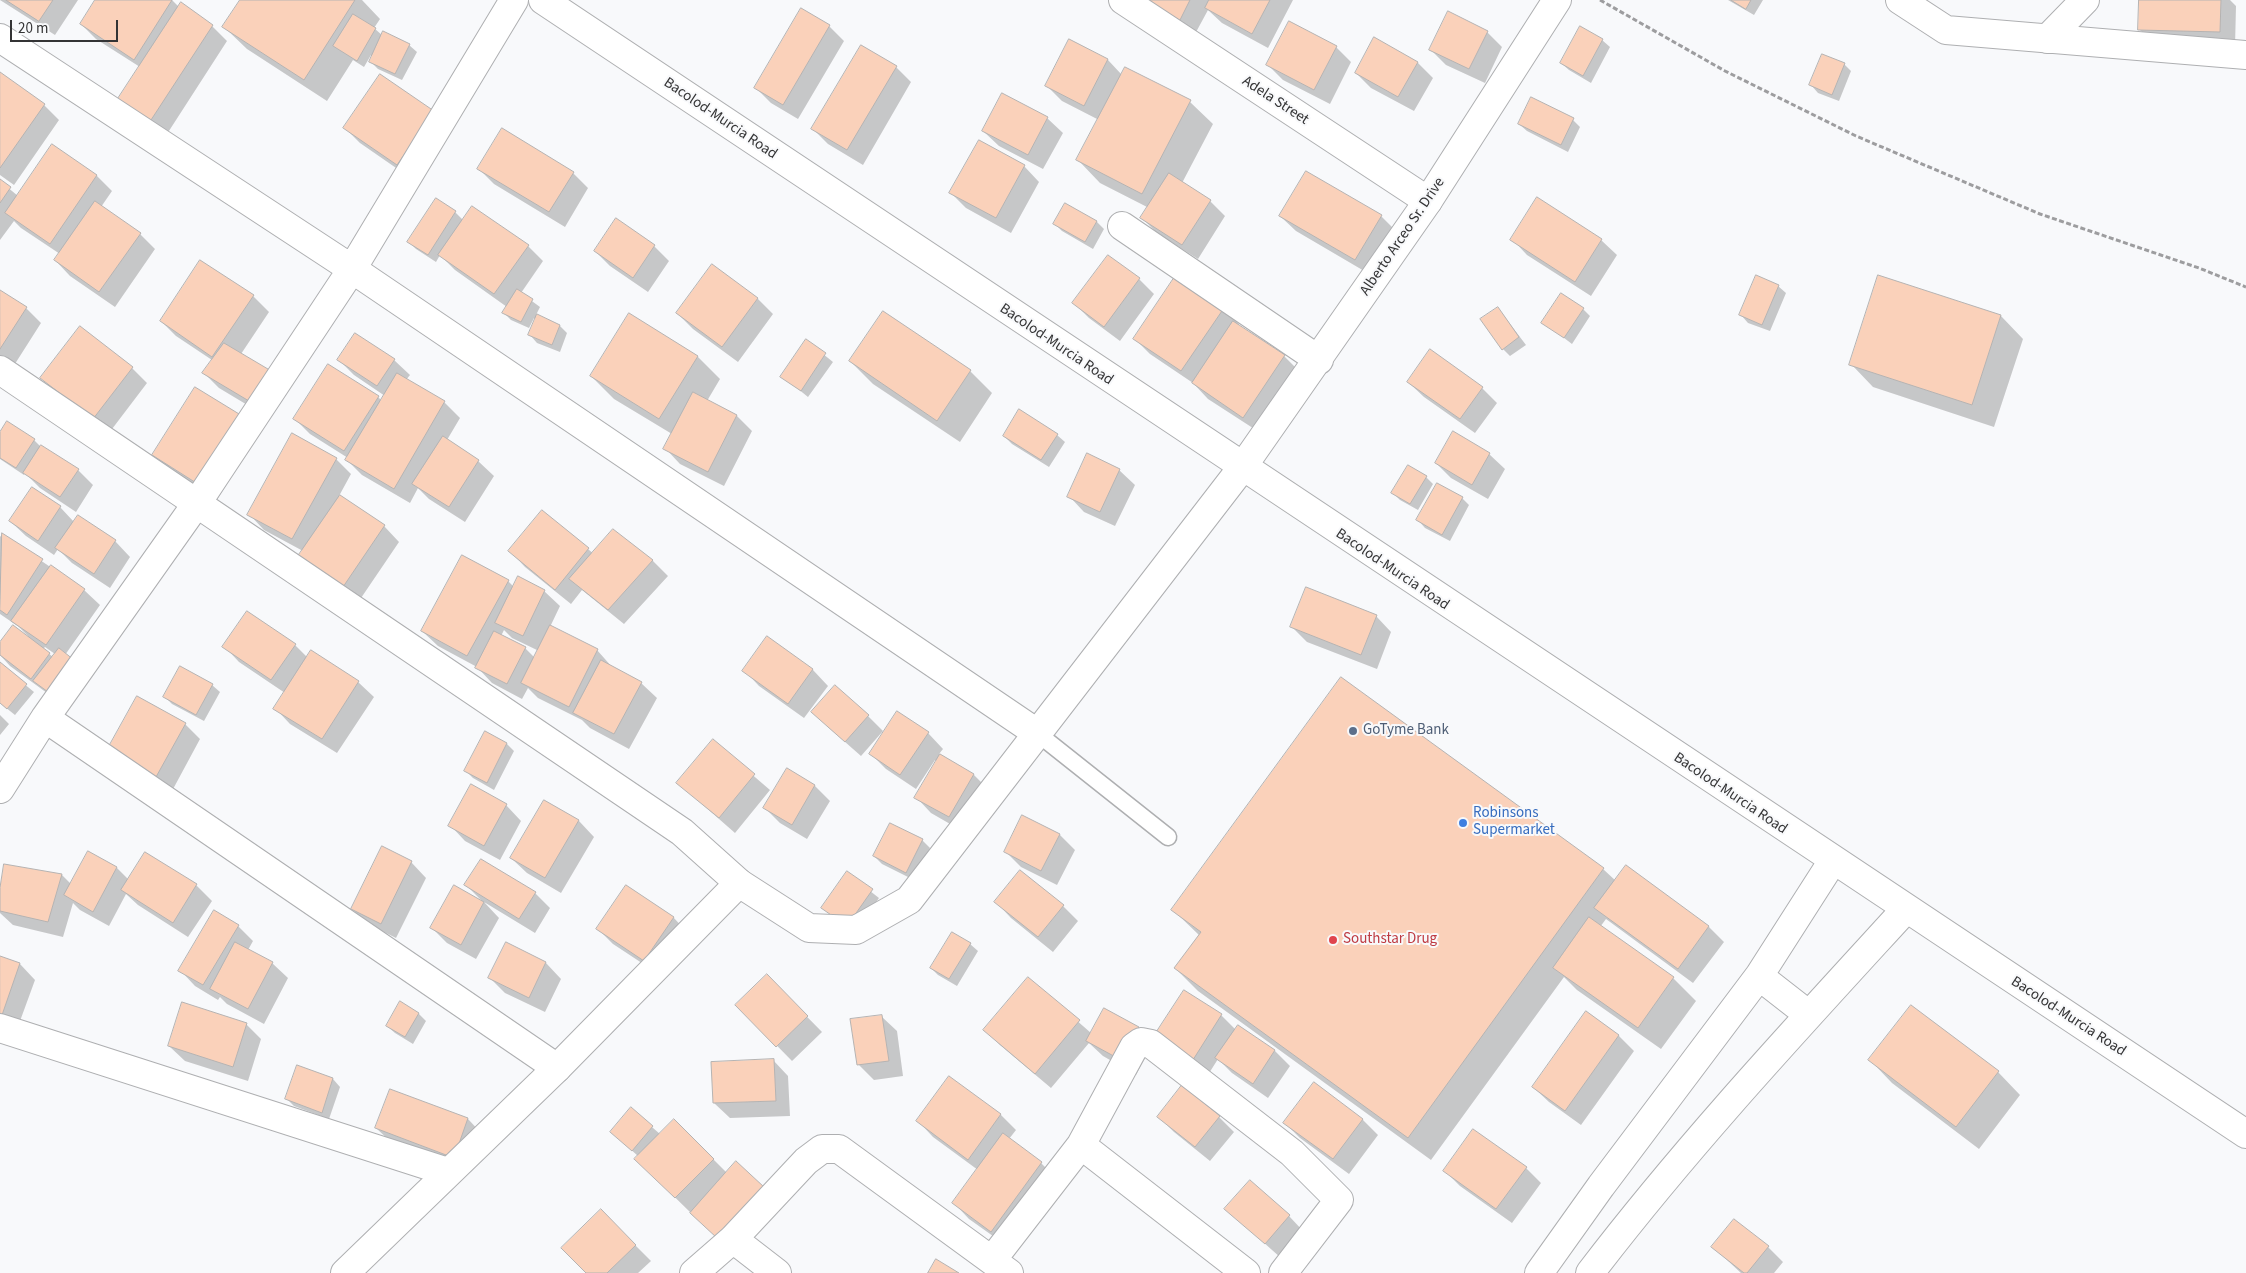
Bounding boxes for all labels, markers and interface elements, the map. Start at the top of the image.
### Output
scale bar [12,10,120,42]
text: 20 m [18,18,48,39]
street label: Adela Street [1238,73,1312,129]
street label: Bacolod-Murcia Road [660,74,780,164]
street label: Alberto Arceo Sr. Drive [1357,174,1449,300]
street label: Bacolod-Murcia Road [996,300,1116,390]
street label: Bacolod-Murcia Road [1332,525,1452,615]
place label: GoTyme Bank [1363,722,1449,740]
marker: GoTyme Bank [1347,725,1359,737]
street label: Bacolod-Murcia Road [1670,749,1790,839]
place label: Robinsons Supermarket [1473,805,1555,840]
marker: Robinsons Supermarket [1457,817,1469,829]
place label: Southstar Drug [1343,931,1437,949]
marker: Southstar Drug [1327,934,1339,946]
street label: Bacolod-Murcia Road [2007,973,2129,1061]

